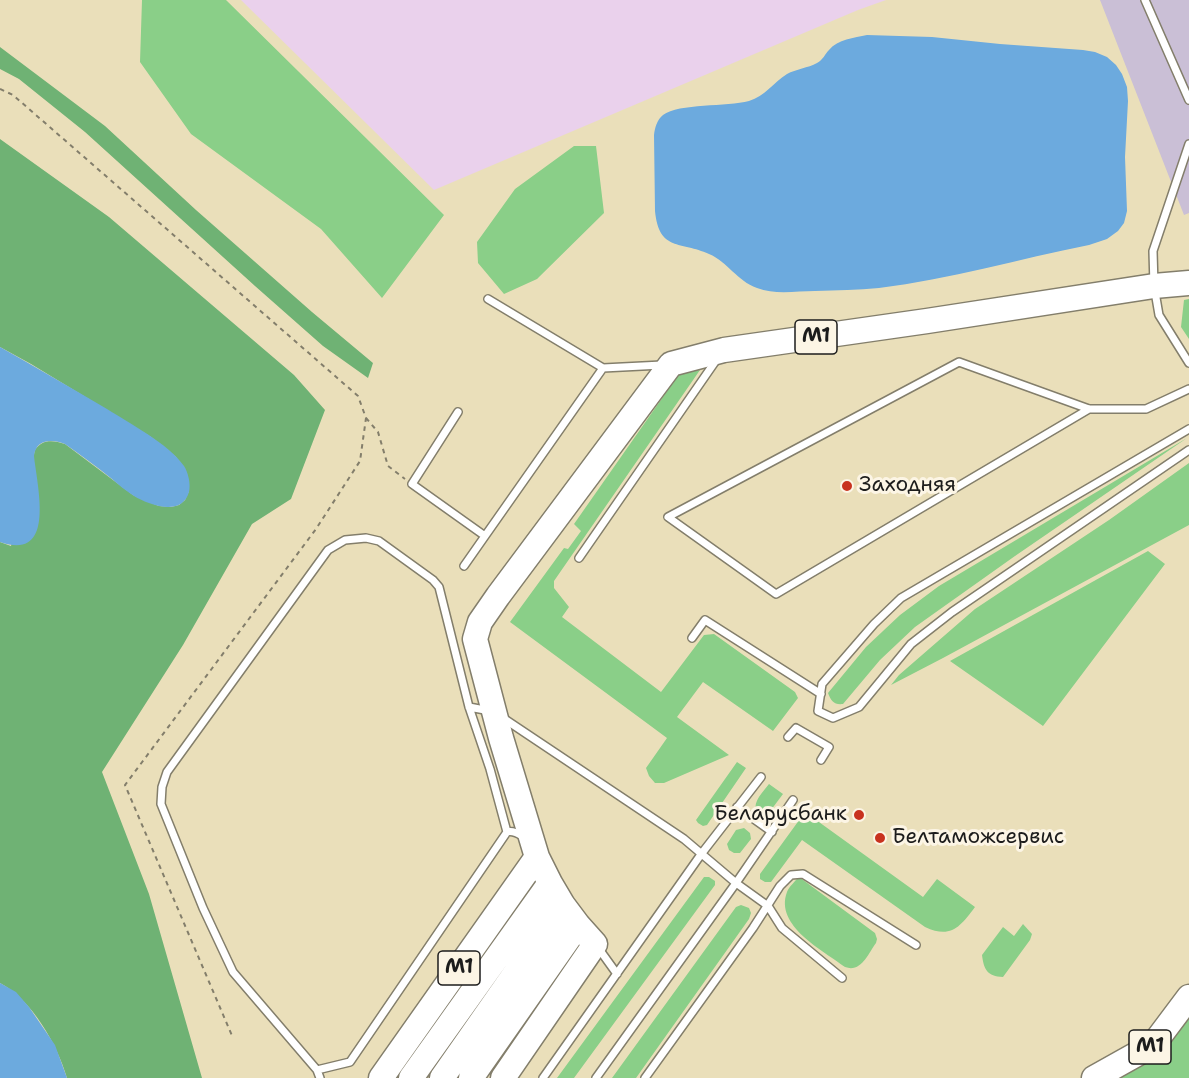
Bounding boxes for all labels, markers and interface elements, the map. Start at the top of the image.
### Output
road number: М1 [795,320,837,354]
place label: Заходняя [859,473,956,499]
marker: Заходняя [840,479,854,493]
place label: Беларусбанк [714,802,847,828]
marker: Беларусбанк [852,808,866,822]
place label: Белтаможсервис [892,825,1064,851]
marker: Белтаможсервис [873,831,887,845]
road number: М1 [438,951,480,985]
road number: М1 [1129,1030,1171,1064]

